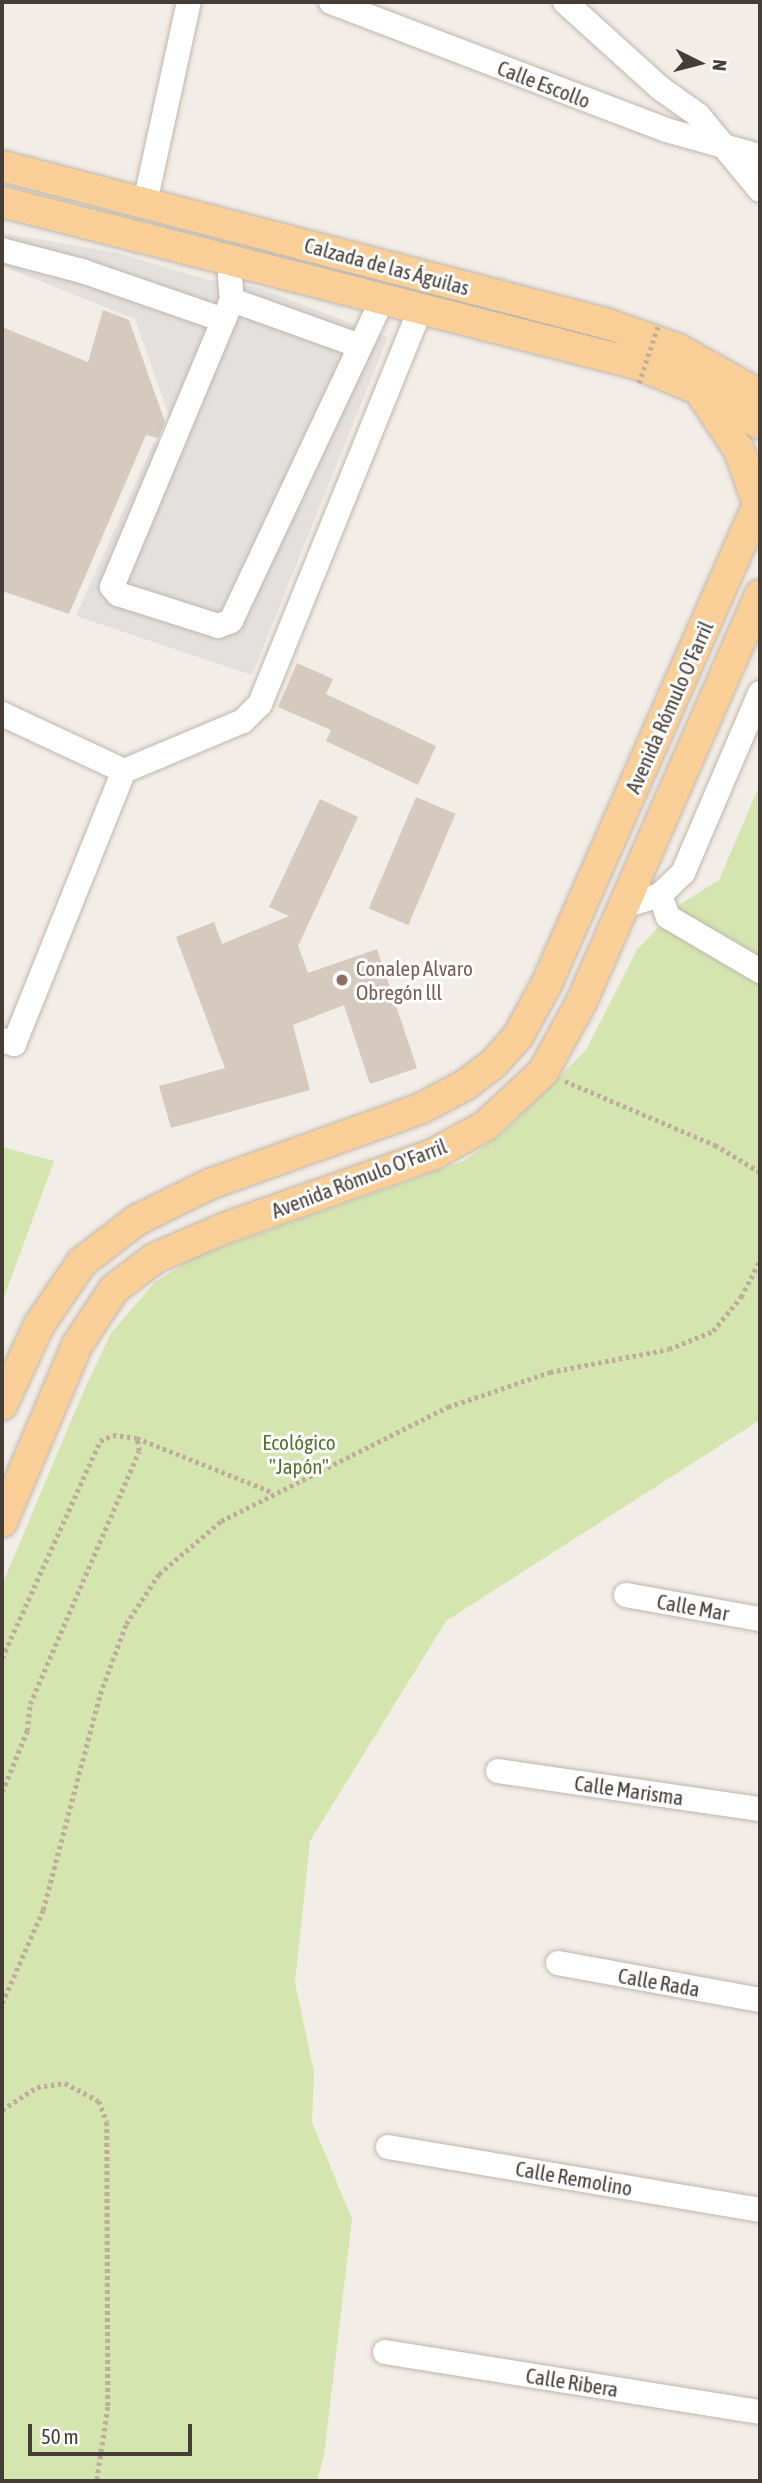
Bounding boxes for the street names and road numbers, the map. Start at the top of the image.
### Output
street label: Calle Escollo [494,55,594,113]
street label: Calzada de las Águilas [302,232,472,300]
street label: Avenida Rómulo O'Farril [620,617,718,797]
street label: Avenida Rómulo O'Farril [268,1133,450,1223]
street label: Calle Mar [655,1588,731,1626]
street label: Calle Marisma [573,1770,685,1810]
street label: Calle Rada [616,1962,702,2002]
street label: Calle Remolino [514,2155,634,2201]
street label: Calle Ribera [524,2362,620,2402]

